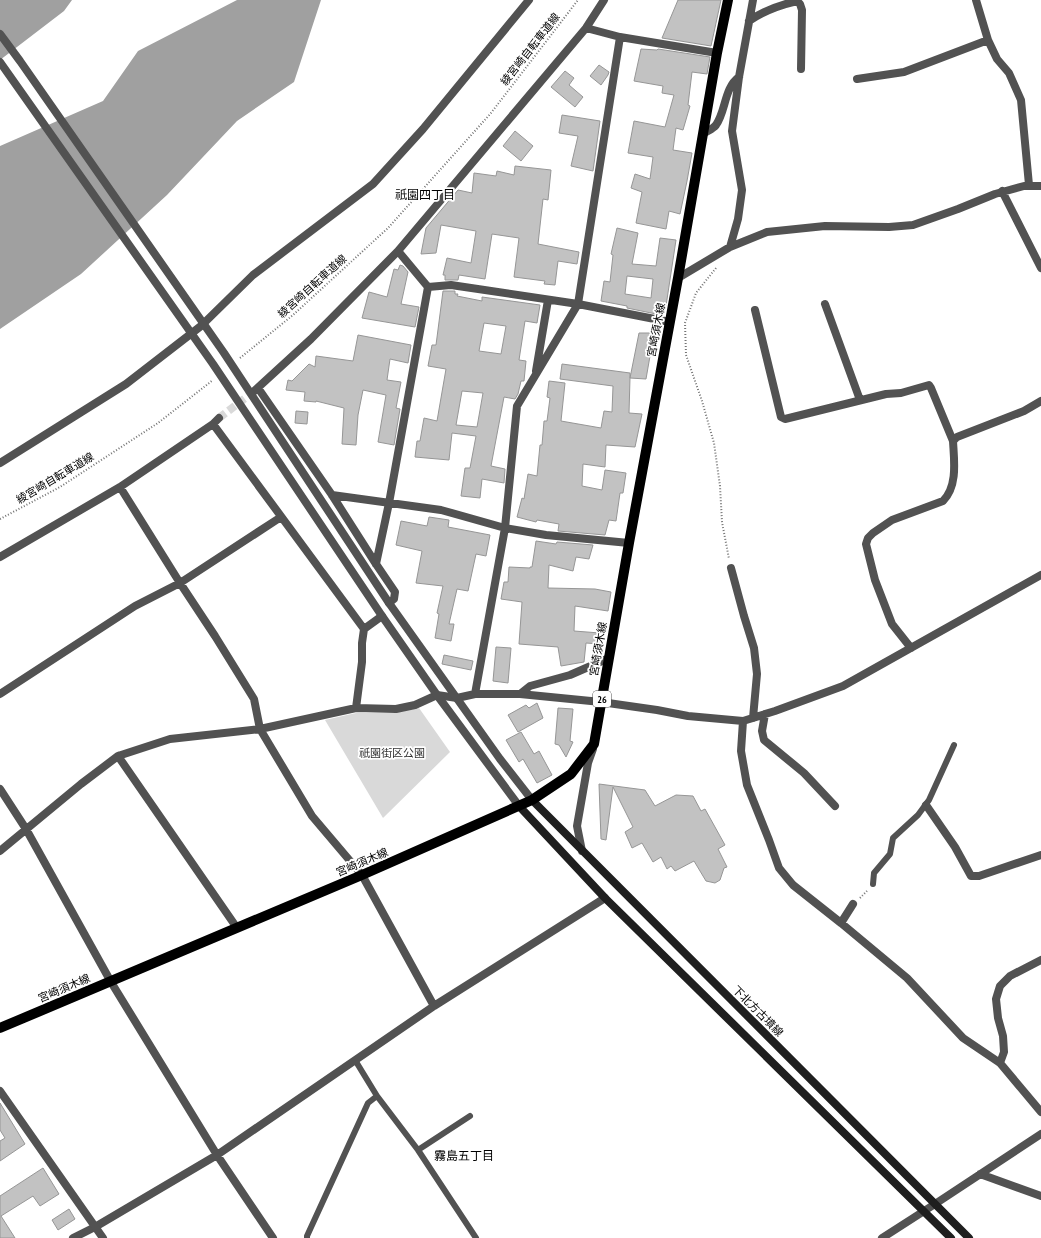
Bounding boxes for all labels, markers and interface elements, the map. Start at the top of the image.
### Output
street label: 綾宮崎自転車道線 [497,10,563,88]
district label: 祇園四丁目 [395,187,455,202]
street label: 綾宮崎自転車道線 [275,251,349,321]
street label: 宮崎須木線 [644,302,668,358]
street label: 綾宮崎自転車道線 [14,449,96,507]
street label: 宮崎須木線 [586,621,610,677]
road number: 26 [593,691,611,707]
park label: 祇園街区公園 [359,746,425,760]
street label: 宮崎須木線 [334,845,390,879]
street label: 宮崎須木線 [36,971,92,1005]
street label: 下北方古墳線 [730,983,786,1039]
district label: 霧島五丁目 [434,1148,494,1163]

